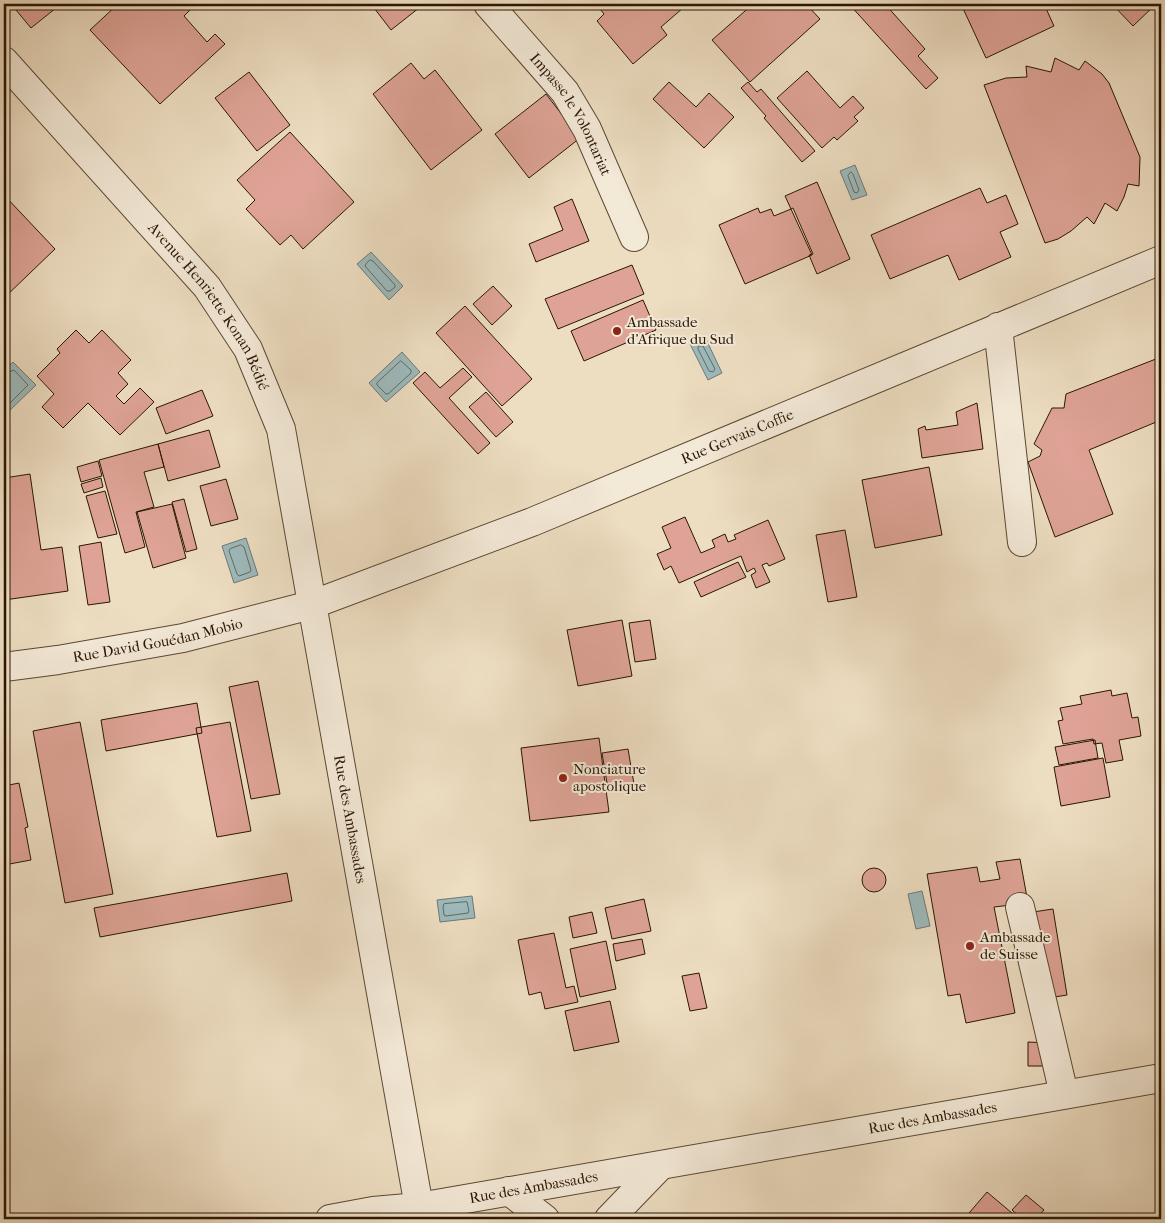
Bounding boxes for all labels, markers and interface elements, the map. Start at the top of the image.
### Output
street label: Impasse le Volontariat [526,49,615,179]
street label: Avenue Henriette Konan Bédié [144,218,273,393]
place label: Ambassade d'Afrique du Sud [626,313,735,348]
marker: Ambassade d'Afrique du Sud [611,325,623,337]
street label: Rue Gervais Coffie [678,405,797,468]
street label: Rue David Gouédan Mobio [71,614,245,666]
street label: Rue des Ambassades [330,754,371,885]
place label: Nonciature apostolique [573,760,647,795]
marker: Nonciature apostolique [557,772,569,784]
place label: Ambassade de Suisse [979,928,1051,963]
marker: Ambassade de Suisse [964,940,976,952]
street label: Rue des Ambassades [867,1098,999,1138]
street label: Rue des Ambassades [468,1167,600,1207]

